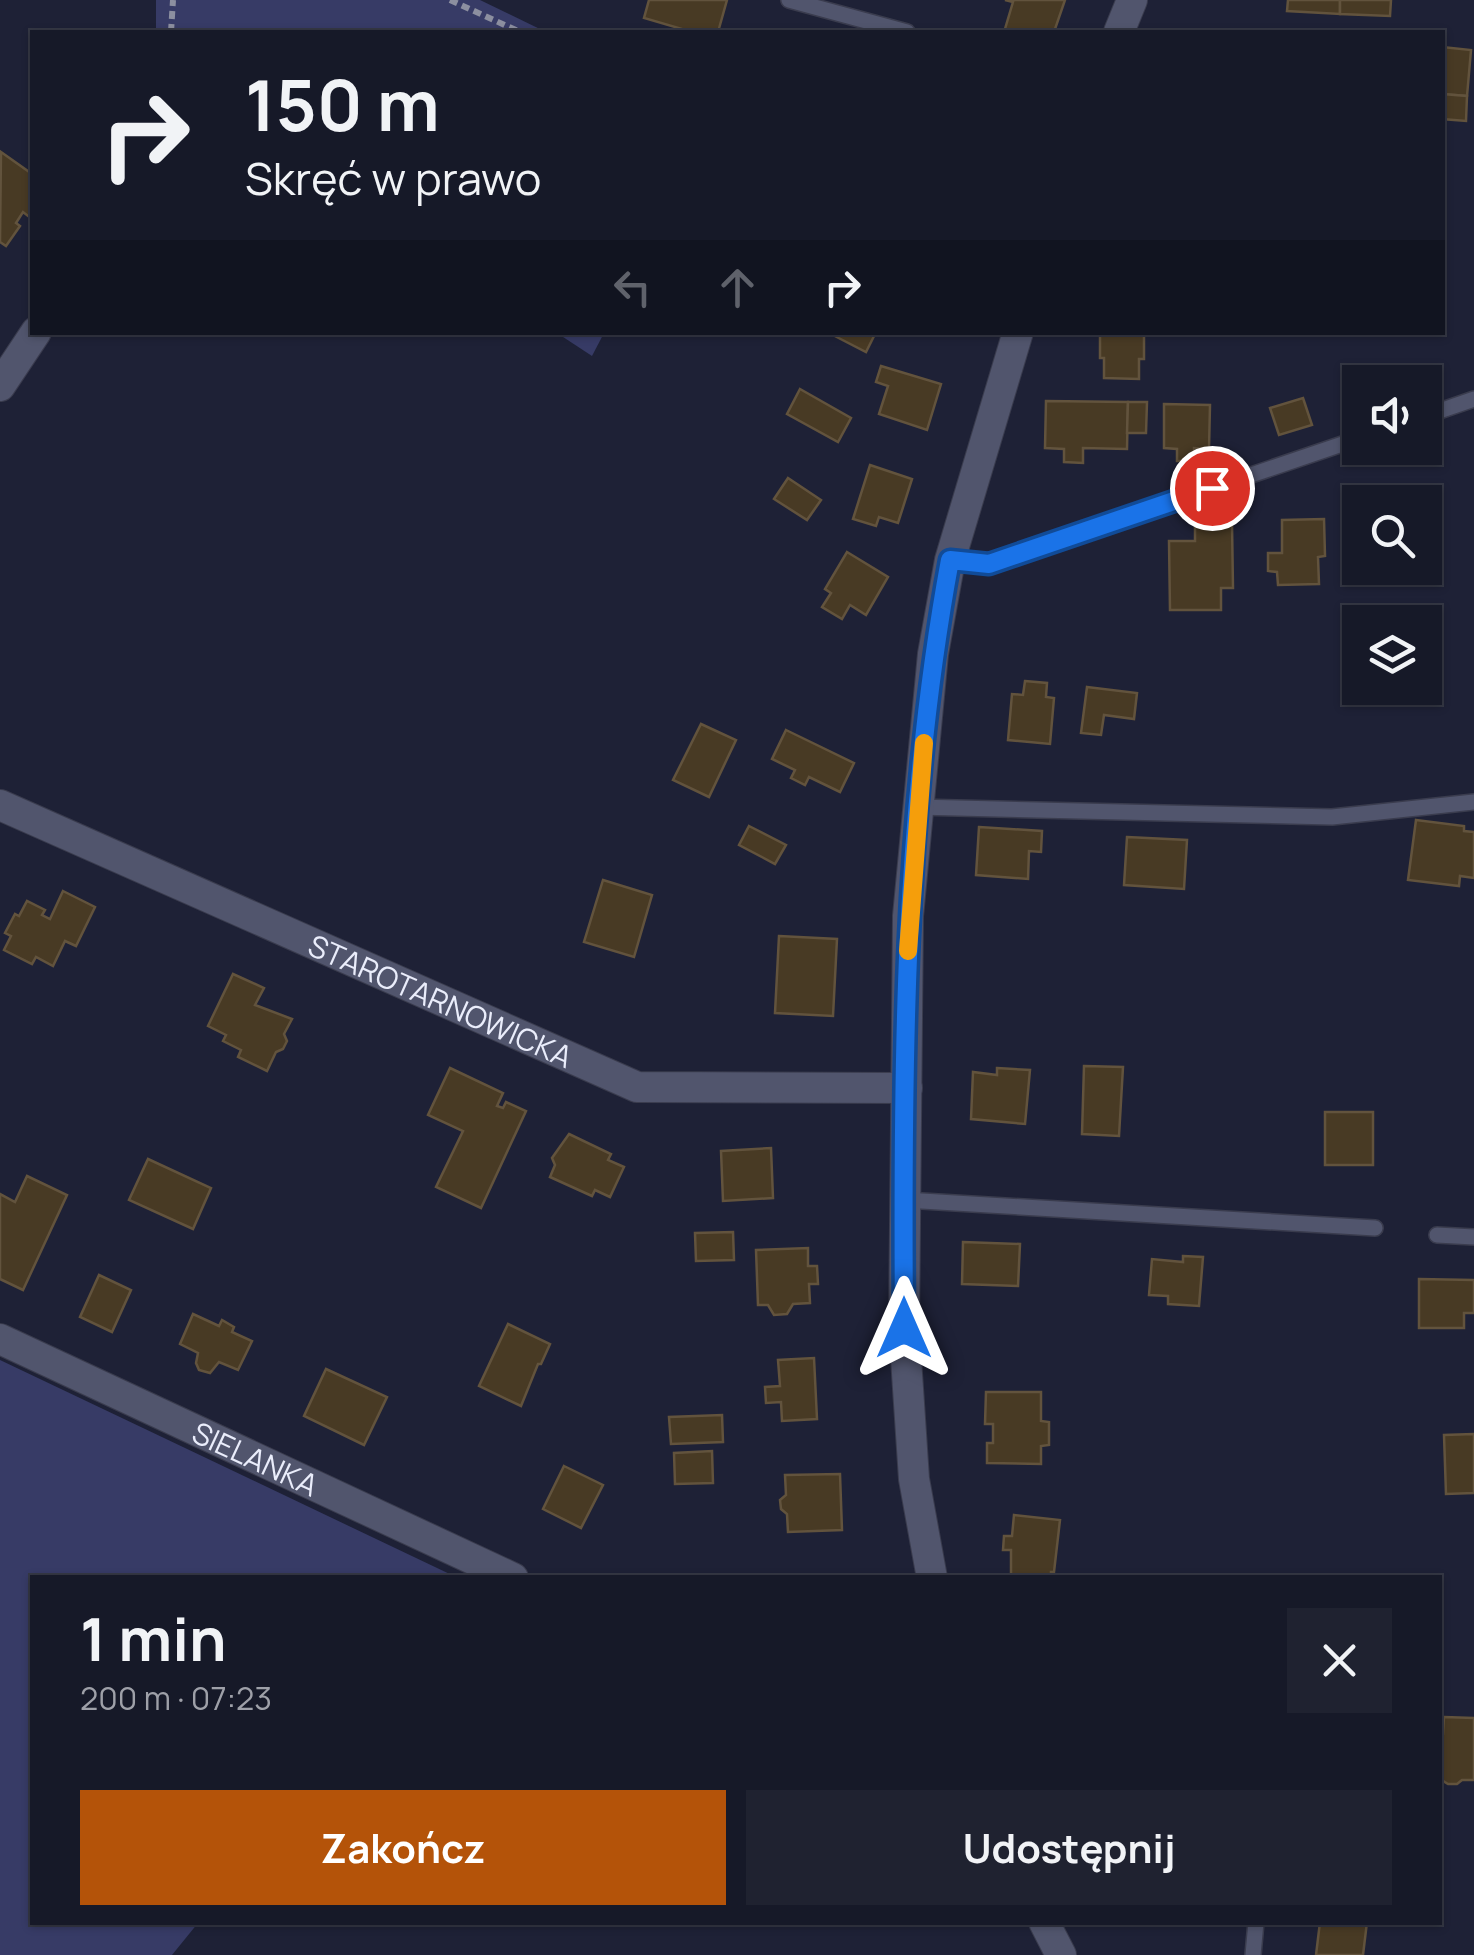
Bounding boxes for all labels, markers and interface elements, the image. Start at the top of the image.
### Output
text: 150 m [245,56,440,152]
icon: right [80,70,210,200]
text: Skręć w prawo [245,147,541,209]
icon: left [605,260,660,315]
icon: ahead [710,260,765,315]
icon: right [815,260,870,315]
map controls [1342,365,1442,705]
button: sound [1342,365,1442,465]
pin [1170,446,1255,531]
icon: arrive [1185,461,1240,516]
button: search [1342,485,1442,585]
button: layers [1342,605,1442,705]
street label: STAROTARNOWICKA [302,924,579,1077]
position arrow [852,1276,956,1380]
street label: SIELANKA [186,1411,325,1505]
text: 1 min [80,1597,227,1679]
button: close [1287,1608,1392,1713]
text: 200 m · 07:23 [80,1676,272,1720]
button: Zakończ [80,1790,726,1905]
button: Udostępnij [746,1790,1392,1905]

